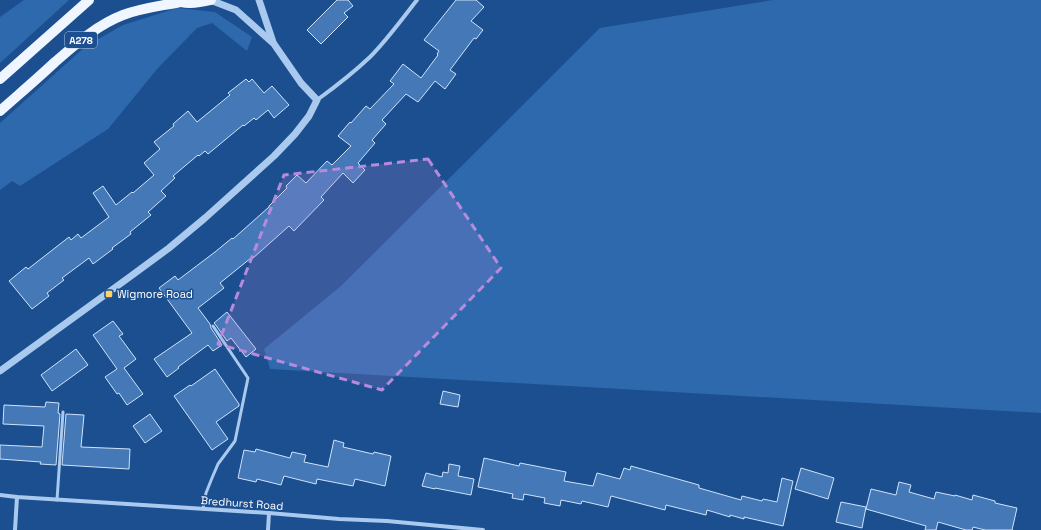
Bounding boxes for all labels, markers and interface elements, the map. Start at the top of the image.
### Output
road number: A278 [65,32,97,48]
place label: Wigmore Road [117,287,193,301]
marker: Wigmore Road [104,289,114,299]
street label: Bredhurst Road [200,493,284,513]

